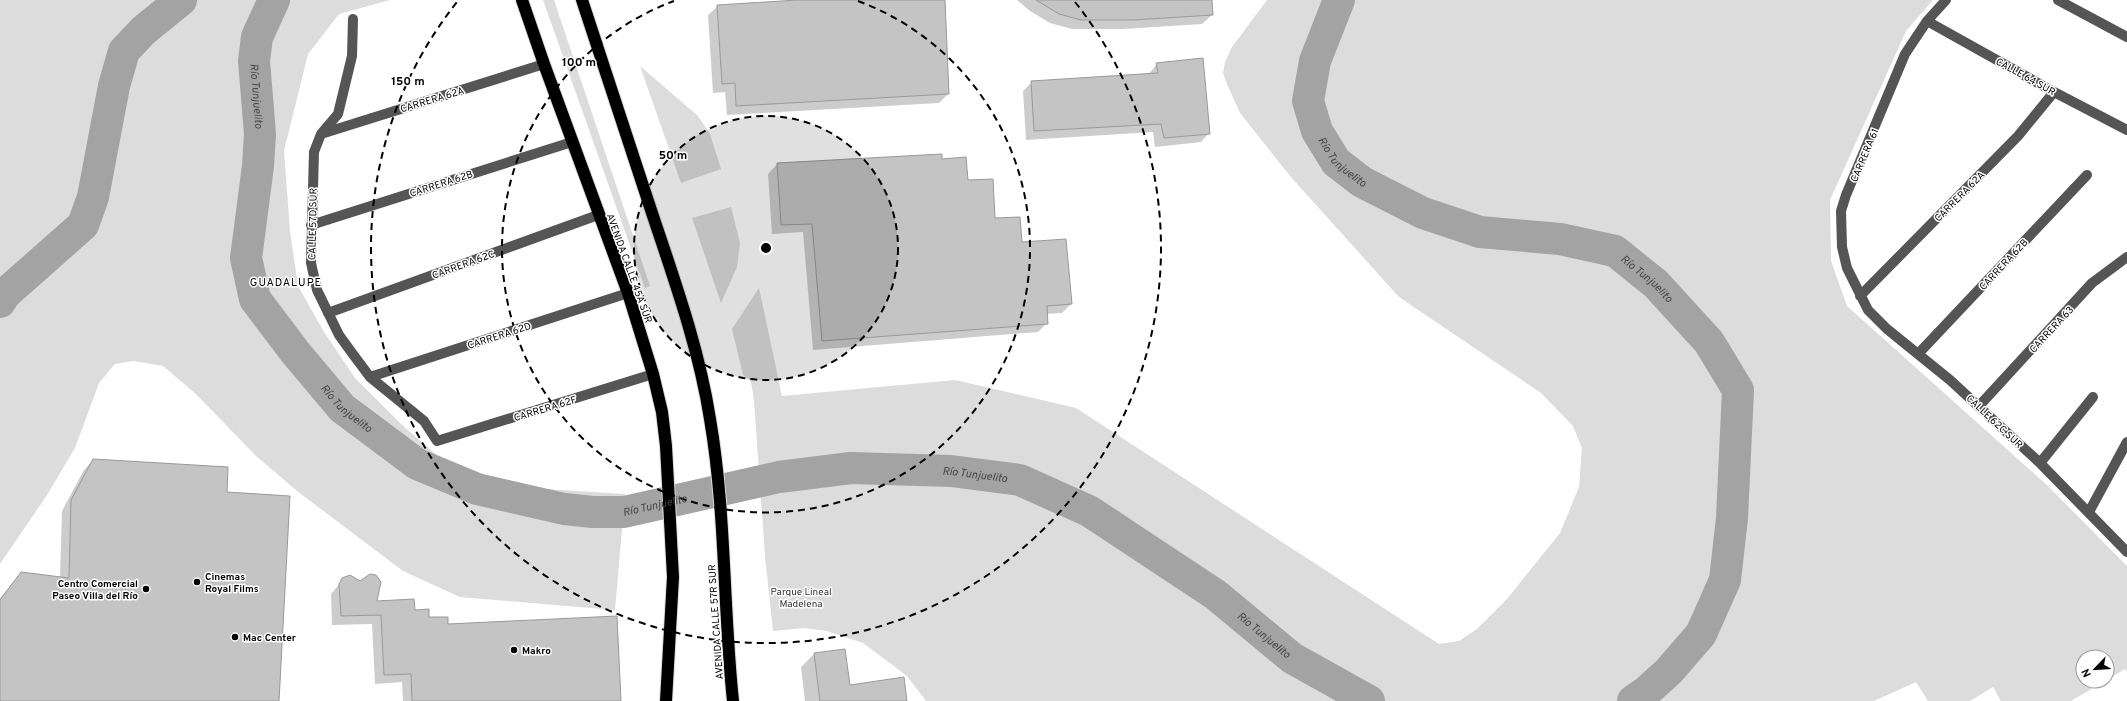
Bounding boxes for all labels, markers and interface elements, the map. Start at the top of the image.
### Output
text: 100 m [562,55,596,71]
street label: CALLE 64 SUR [1993,56,2057,99]
water label: Río Tunjuelito [246,63,266,129]
text: 150 m [391,74,425,90]
street label: CARRERA 62A [399,84,466,116]
street label: CARRERA 61 [1848,127,1882,184]
water label: Río Tunjuelito [1314,135,1368,191]
text: 50 m [659,148,687,164]
street label: CARRERA 62B [408,168,475,201]
street label: CARRERA 62A [1932,169,1988,225]
street label: CALLE 57D SUR [306,188,321,260]
street label: AVENIDA CALLE 45A SUR [603,212,655,325]
street label: CARRERA 62B [1977,236,2031,294]
centre of rings [759,241,773,255]
street label: CARRERA 62C [430,248,497,283]
water label: Río Tunjuelito [1617,252,1676,306]
district label: GUADALUPE [250,276,322,290]
street label: CARRERA 63 [2027,304,2077,356]
street label: CARRERA 62D [466,320,533,353]
water label: Río Tunjuelito [317,382,375,436]
street label: CALLE 62C SUR [1963,393,2025,452]
street label: CARRERA 62F [512,394,579,425]
water label: Río Tunjuelito [942,465,1008,486]
water label: Río Tunjuelito [622,492,689,520]
street label: AVENIDA CALLE 57R SUR [706,564,727,680]
place label: Cinemas Royal Films [205,571,259,596]
marker: Cinemas Royal Films [192,577,202,587]
place label: Centro Comercial Paseo Villa del Río [52,578,138,603]
marker: Centro Comercial Paseo Villa del Río [141,584,151,594]
park label: Parque Lineal Madelena [770,586,832,611]
water label: Río Tunjuelito [1234,609,1293,662]
marker: Mac Center [230,632,240,642]
place label: Mac Center [243,632,297,645]
marker: Makro [509,645,519,655]
place label: Makro [522,645,551,658]
north arrow [2075,649,2115,689]
text: N [2079,666,2095,679]

